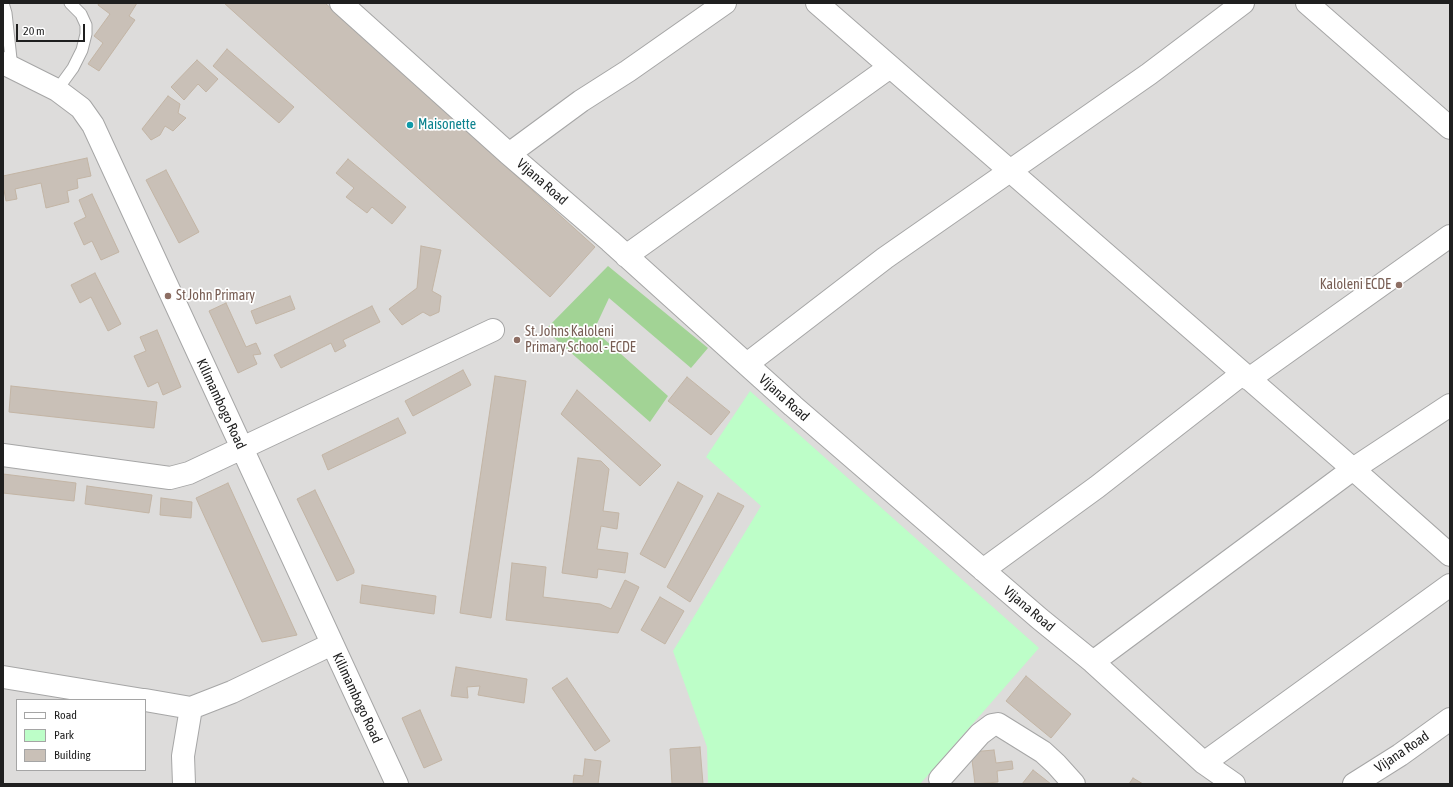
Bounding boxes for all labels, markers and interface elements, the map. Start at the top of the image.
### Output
scale bar [18,16,87,42]
text: 20 m [23,24,45,38]
place label: Maisonette [418,117,476,133]
marker: Maisonette [405,120,415,130]
street label: Vijana Road [513,155,571,209]
place label: Kaloleni ECDE [1320,277,1391,293]
marker: Kaloleni ECDE [1394,280,1404,290]
place label: St John Primary [176,288,255,304]
marker: St John Primary [163,291,173,301]
place label: St. Johns Kaloleni Primary School - ECDE [525,324,636,356]
marker: St. Johns Kaloleni Primary School - ECDE [512,335,522,345]
street label: Kilimambogo Road [193,356,249,452]
street label: Vijana Road [755,371,813,425]
street label: Vijana Road [1000,583,1058,635]
street label: Kilimambogo Road [329,650,385,746]
legend [16,699,146,771]
text: Road [54,708,77,722]
text: Park [54,728,74,742]
street label: Vijana Road [1372,728,1432,776]
text: Building [54,748,91,762]

